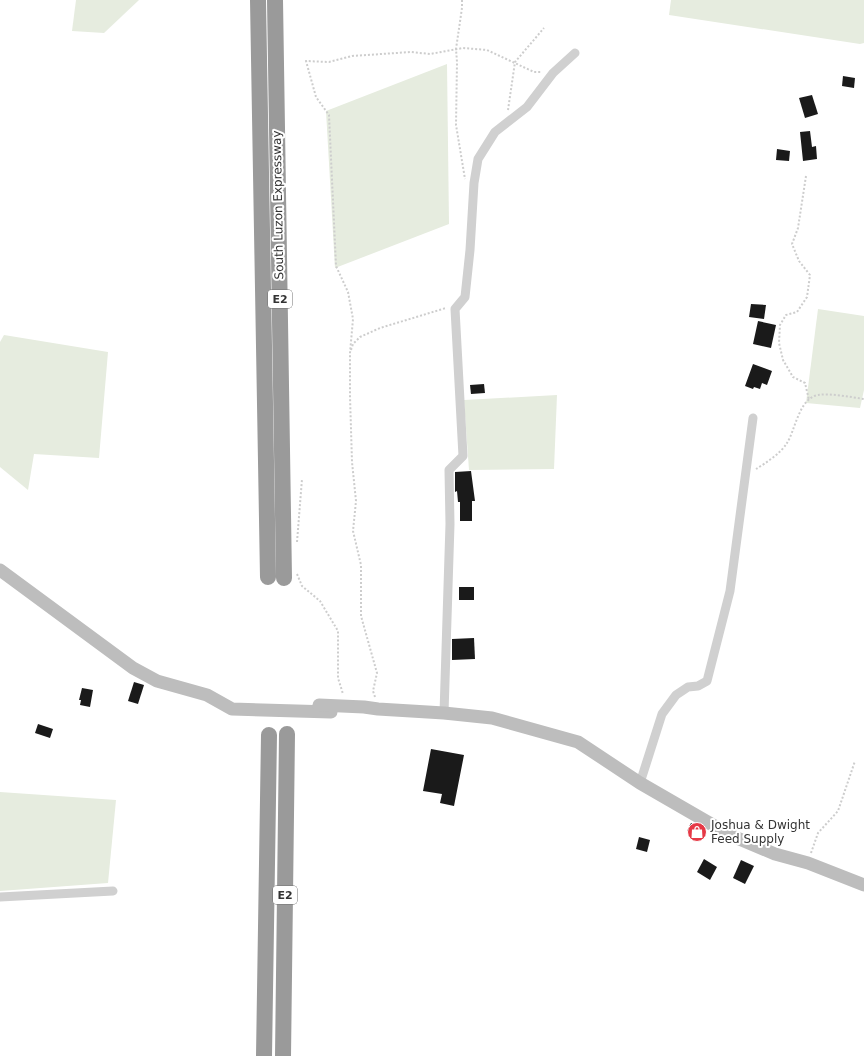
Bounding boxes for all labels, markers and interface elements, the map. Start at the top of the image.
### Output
street label: South Luzon Expressway [270,130,286,280]
road number: E2 [268,290,292,308]
place label: Joshua & Dwight Feed Supply [710,818,810,846]
shop icon: Joshua & Dwight Feed Supply [686,821,708,843]
road number: E2 [273,886,297,904]

